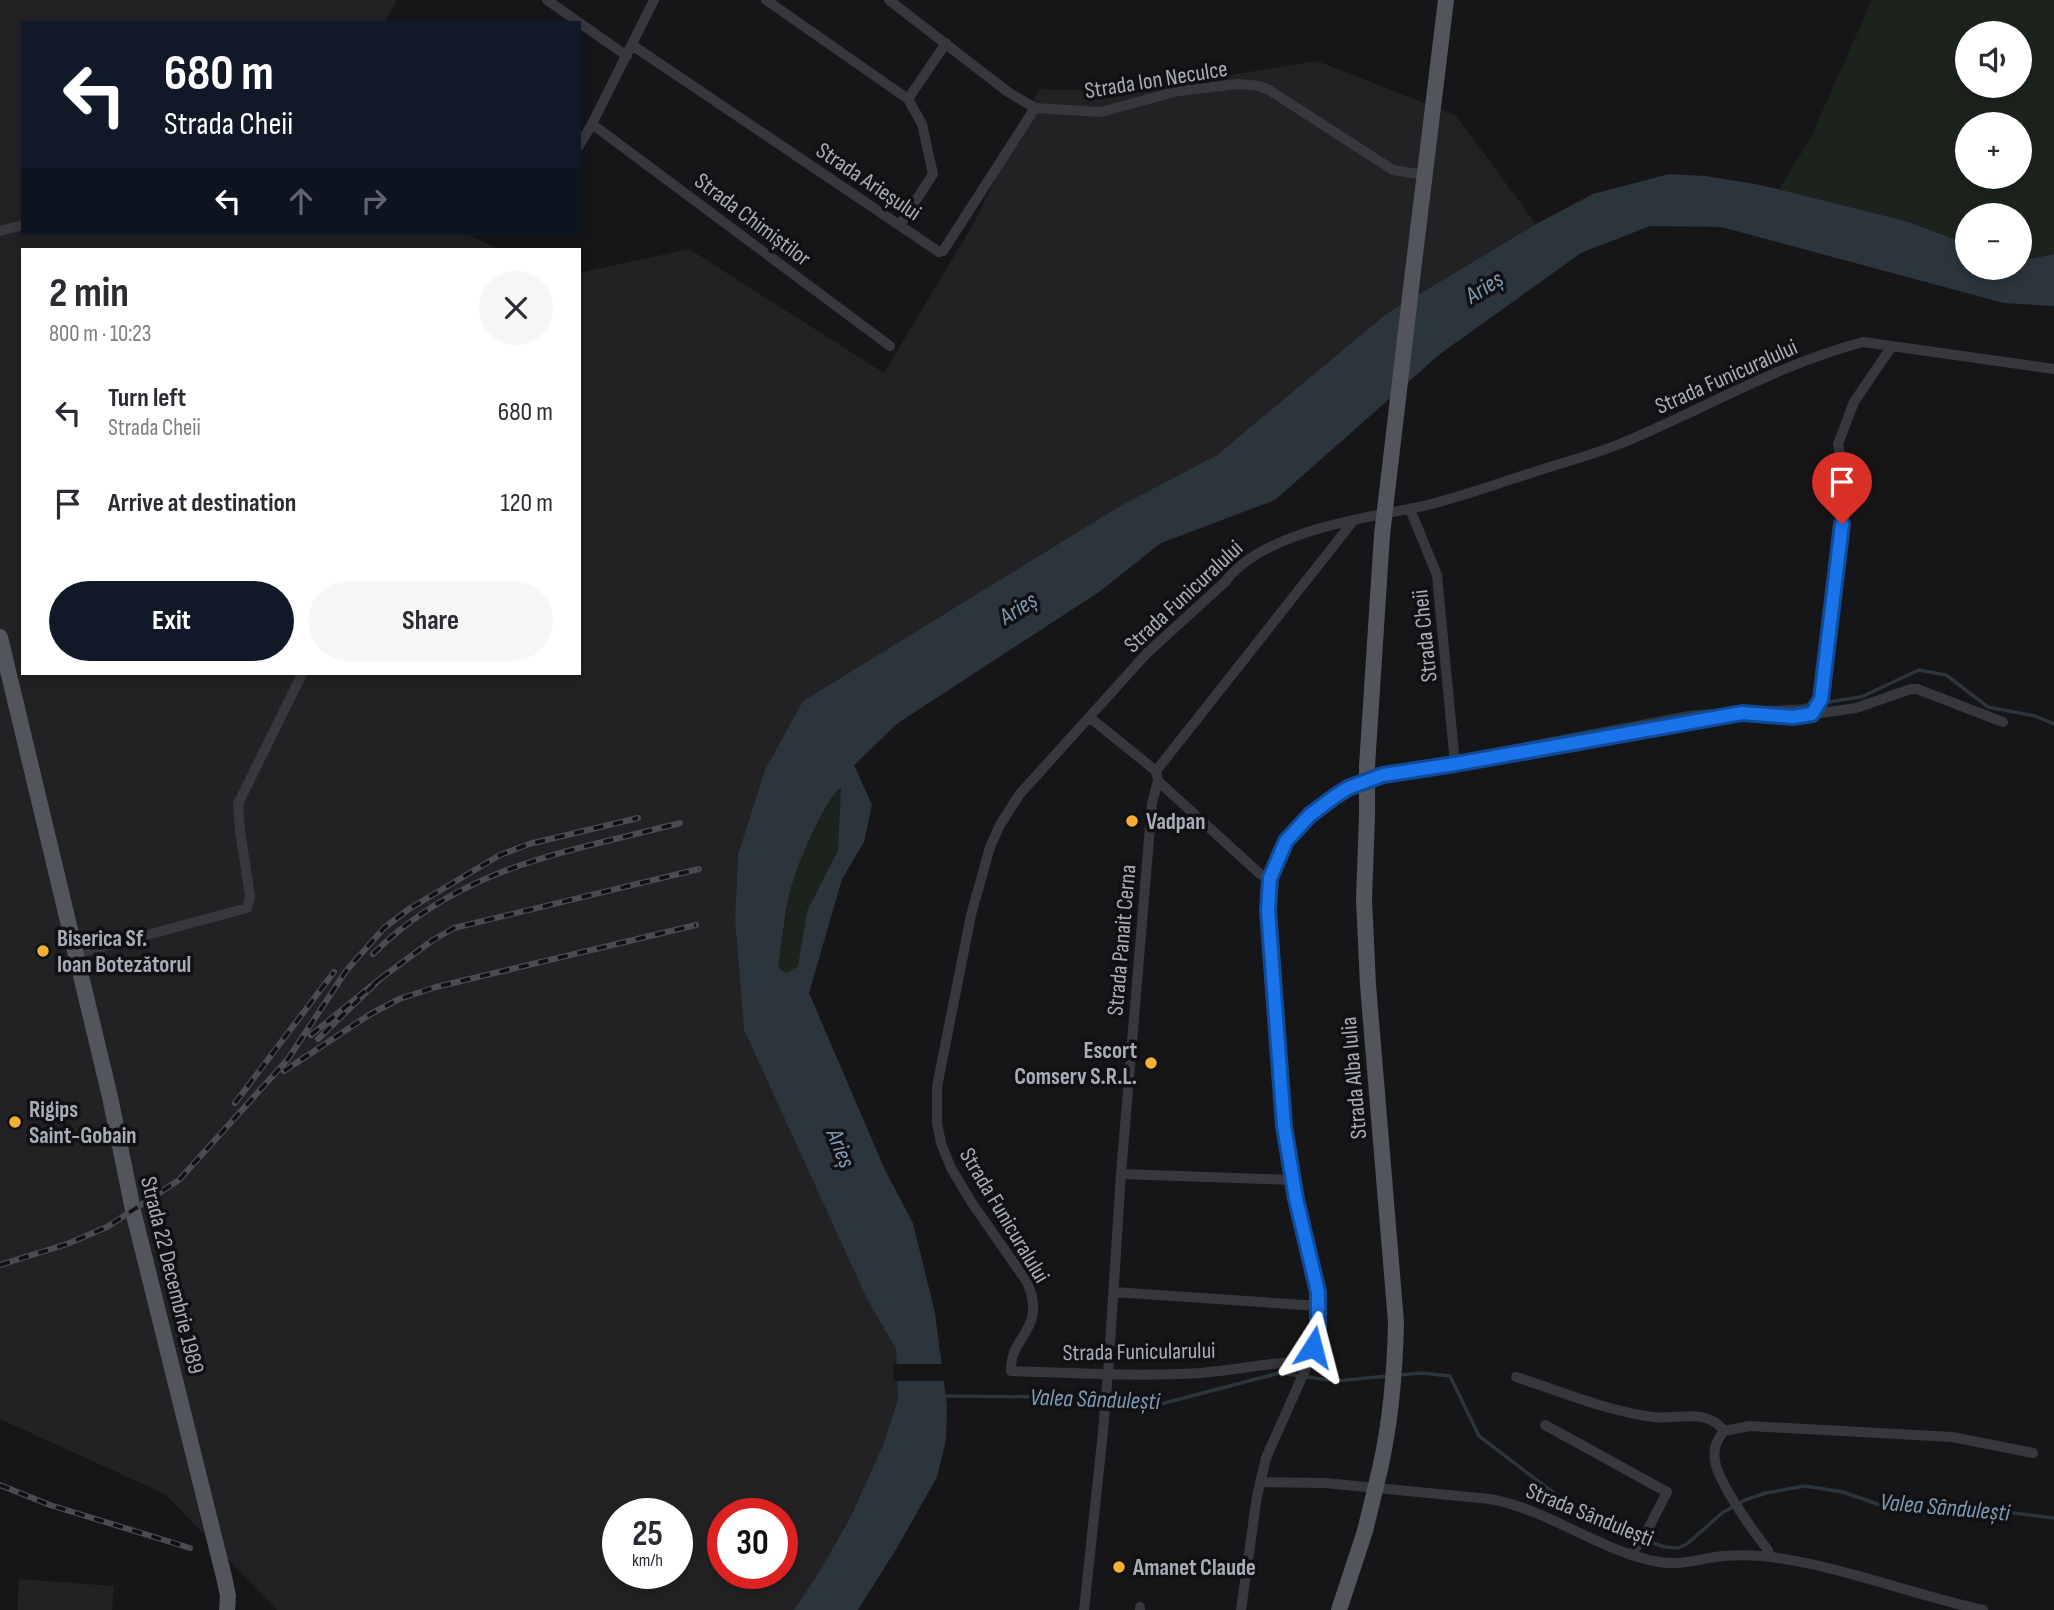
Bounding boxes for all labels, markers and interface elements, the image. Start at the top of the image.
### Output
map controls [1955,21,2032,280]
button: sound [1955,21,2032,98]
text: 680 m [164,45,274,104]
icon: left [49,49,140,140]
street label: Strada Ion Neculce [1083,55,1230,105]
text: Strada Cheii [164,105,293,144]
button: + [1955,112,2032,189]
street label: Strada Arieșului [811,137,926,227]
street label: Strada Chimiștilor [689,167,816,273]
icon: left [209,182,247,220]
icon: ahead [282,182,320,220]
icon: right [355,182,393,220]
button: − [1955,203,2032,280]
water label: Arieș [1459,264,1509,311]
text: 2 min [49,268,129,319]
button: close [479,271,553,345]
text: 800 m · 10:23 [49,320,151,348]
street label: Strada Funicuralului [1651,333,1802,421]
text: Turn left [108,383,186,414]
icon: left [49,394,87,432]
text: 680 m [498,397,553,428]
text: Strada Cheii [108,414,201,442]
pin [1812,452,1872,524]
icon: arrive [1823,463,1861,501]
icon: arrive [49,485,87,523]
text: Arrive at destination [108,488,296,519]
text: 120 m [500,488,553,519]
street label: Strada Funicuralului [1118,535,1249,659]
button: Exit [49,581,294,661]
button: Share [308,581,553,661]
water label: Arieș [993,585,1043,632]
street label: Strada Cheii [1406,588,1444,684]
place label: Vadpan [1146,808,1205,836]
marker: Vadpan [1124,813,1140,829]
street label: Strada Panait Cerna [1101,863,1143,1017]
place label: Biserica Sf. Ioan Botezătorul [57,925,191,979]
marker: Biserica Sf. Ioan Botezătorul [35,943,51,959]
street label: Strada Alba Iulia [1335,1016,1373,1140]
place label: Escort Comserv S.R.L. [1014,1037,1137,1091]
marker: Escort Comserv S.R.L. [1143,1055,1159,1071]
place label: Rigips Saint-Gobain [29,1096,137,1150]
marker: Rigips Saint-Gobain [7,1114,23,1130]
water label: Arieș [819,1124,862,1172]
street label: Strada Funicuralului [953,1143,1055,1288]
street label: Strada 22 Decembrie 1989 [134,1174,210,1377]
position arrow [1276,1310,1350,1384]
street label: Strada Funicularului [1062,1337,1216,1367]
water label: Valea Sândulești [1030,1383,1161,1416]
street label: Strada Sândulești [1522,1477,1657,1553]
water label: Valea Sândulești [1879,1487,2012,1528]
speed limit sign: 30 [707,1498,798,1589]
text: 25 [632,1513,663,1556]
text: km/h [632,1550,663,1571]
place label: Amanet Claude [1132,1554,1256,1582]
marker: Amanet Claude [1111,1559,1127,1575]

